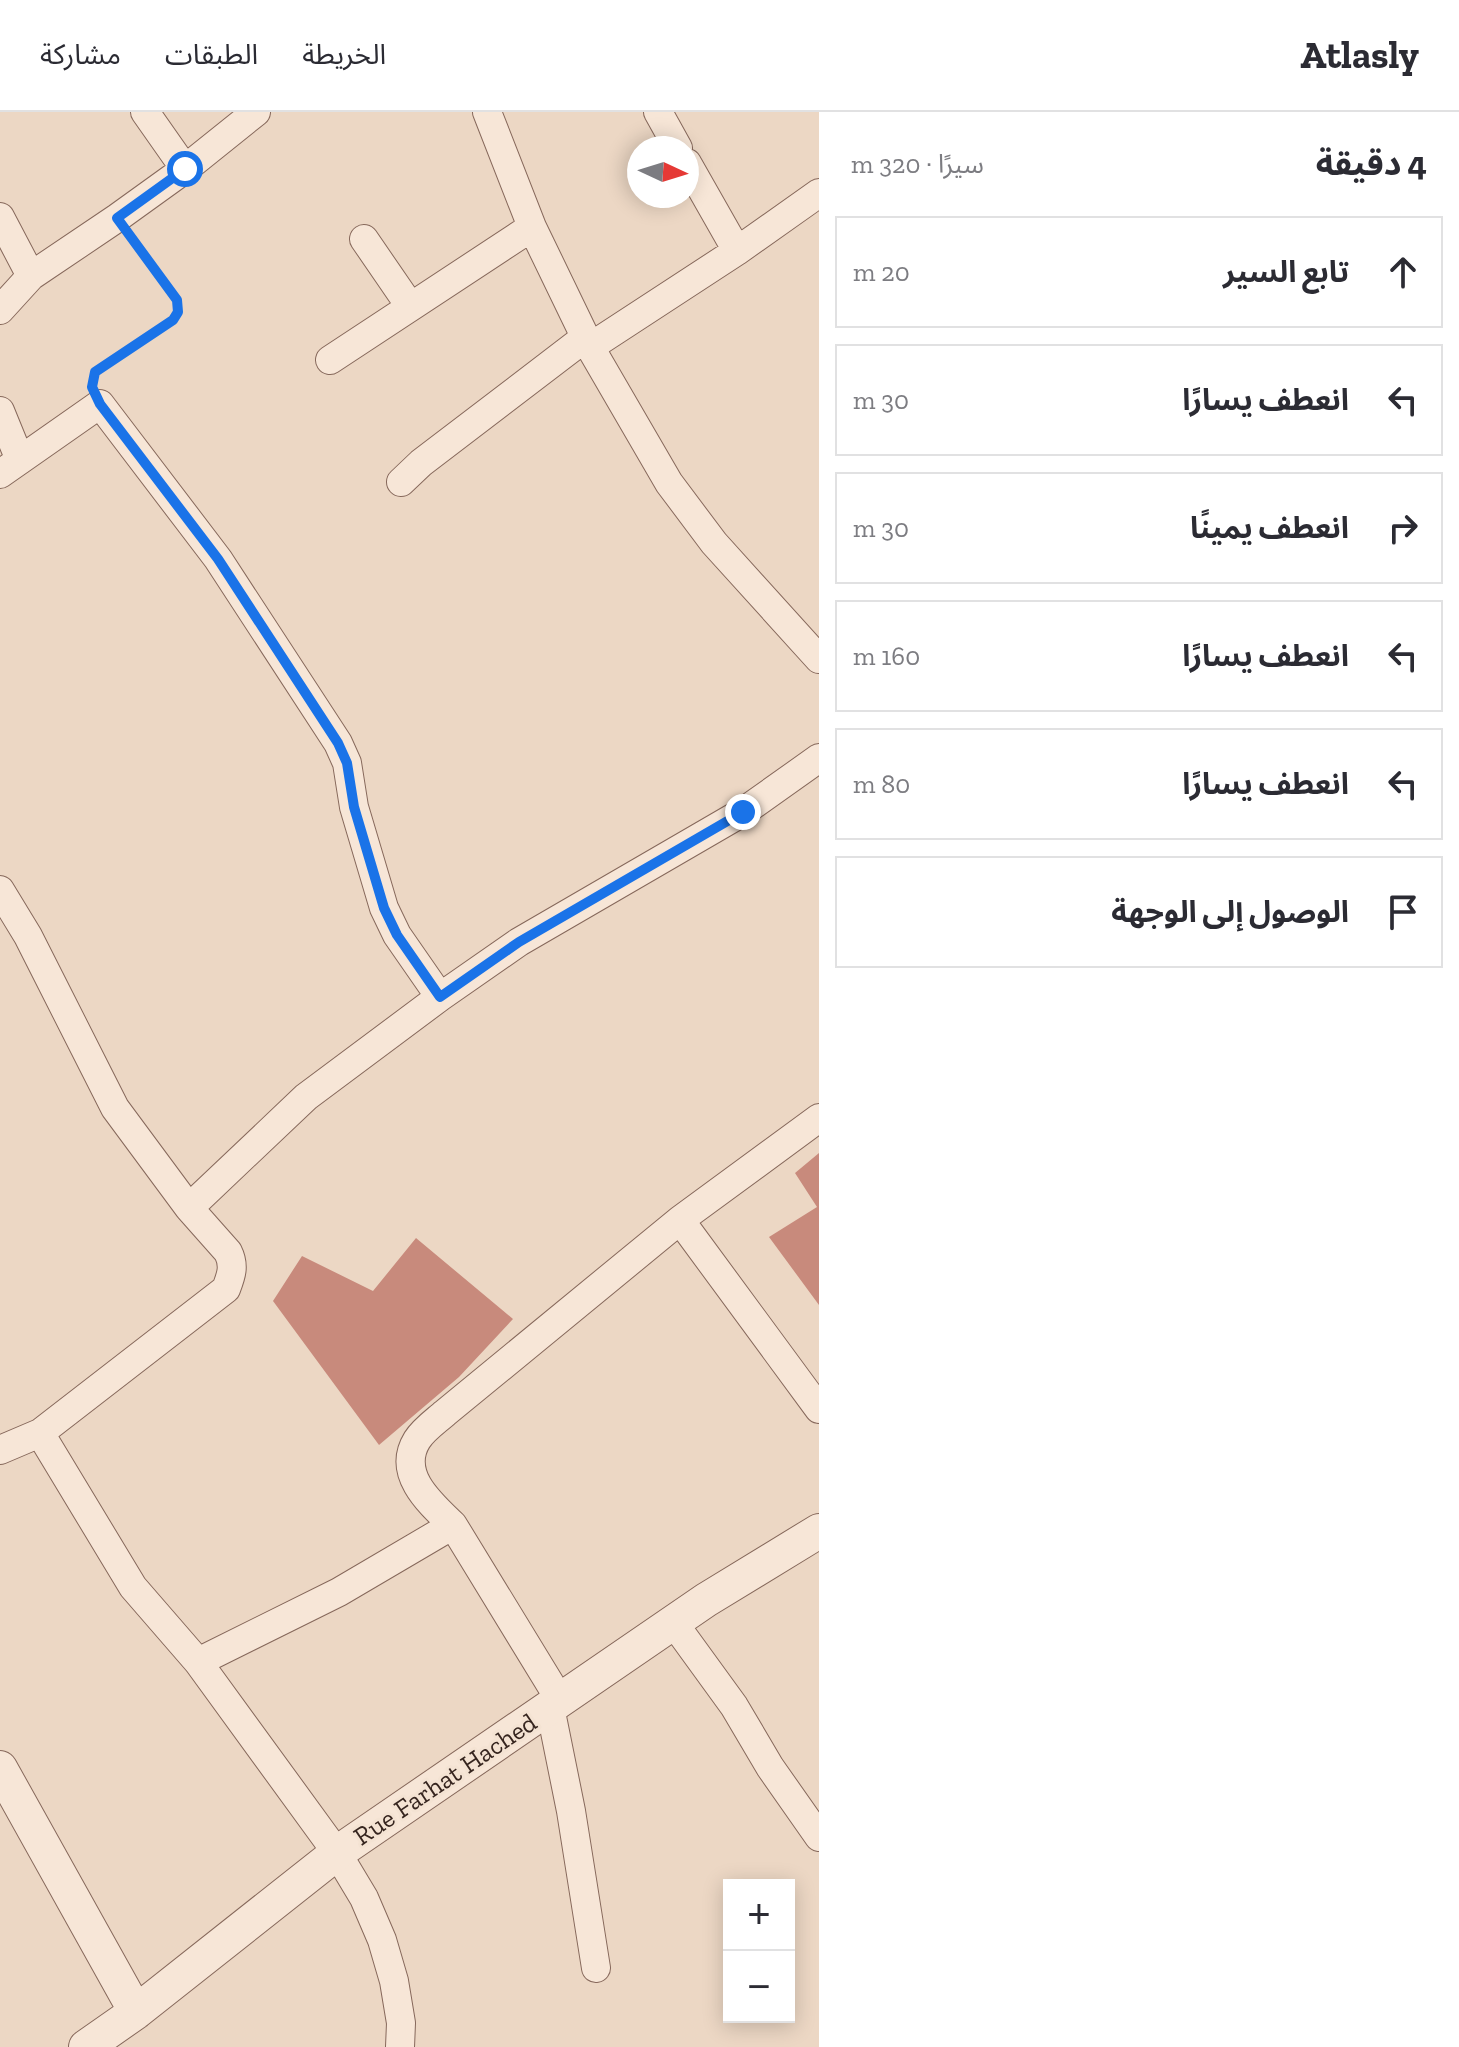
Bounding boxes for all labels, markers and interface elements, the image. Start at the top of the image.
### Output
text: Atlasly [1300,32,1419,78]
text: مشاركة [40,38,121,71]
text: الطبقات [165,38,258,71]
text: الخريطة [302,38,386,71]
north arrow [627,136,699,208]
text: 4 دقيقة [1316,143,1427,184]
text: سيرًا · 320 m [851,148,984,180]
route start [167,151,203,187]
icon: ahead [1381,250,1425,294]
text: تابع السير [1223,254,1349,290]
text: 20 m [853,256,910,288]
icon: left [1381,378,1425,422]
text: انعطف يسارًا [1182,382,1349,418]
text: 30 m [853,384,909,416]
icon: right [1381,506,1425,550]
text: انعطف يمينًا [1190,510,1349,546]
text: 30 m [853,512,909,544]
icon: left [1381,634,1425,678]
text: انعطف يسارًا [1182,638,1349,674]
text: 160 m [853,640,920,672]
icon: left [1381,762,1425,806]
text: انعطف يسارًا [1182,766,1349,802]
text: 80 m [853,768,910,800]
route end [725,794,761,830]
icon: arrive [1381,890,1425,934]
text: الوصول إلى الوجهة [1111,894,1349,930]
street label: Rue Farhat Hached [347,1706,543,1852]
map controls [723,1879,795,2023]
button: + [723,1879,795,1951]
button: − [723,1951,795,2023]

